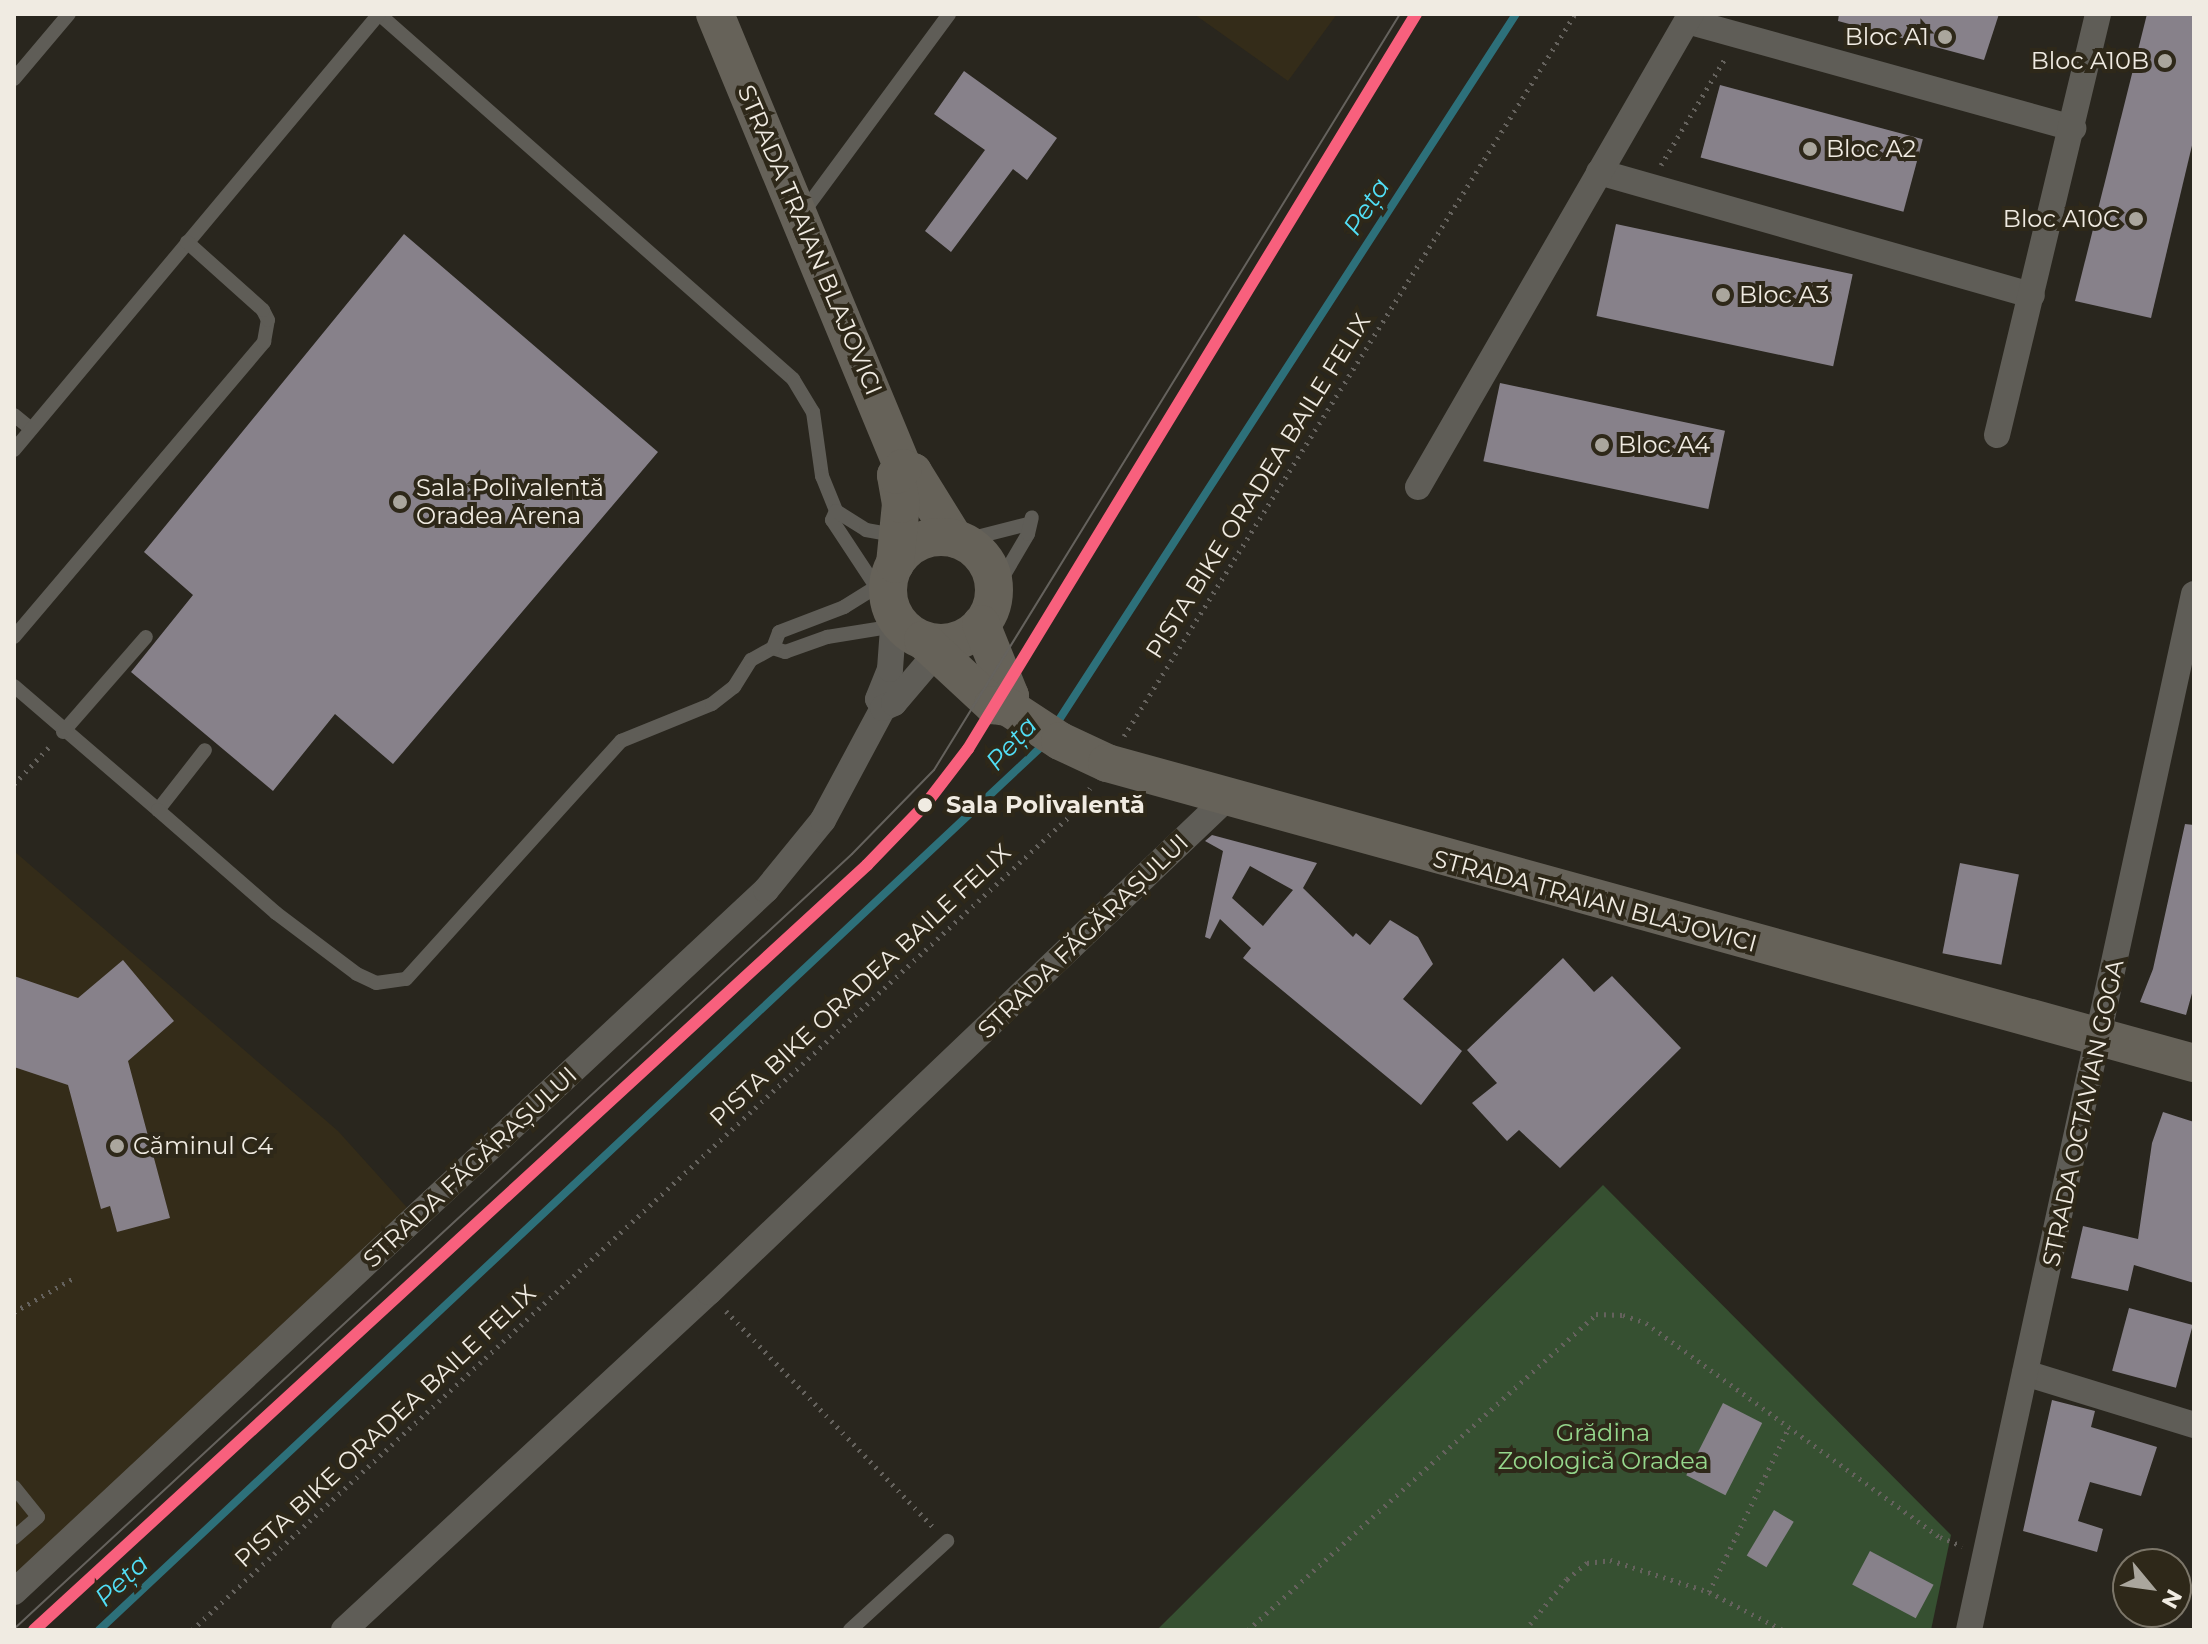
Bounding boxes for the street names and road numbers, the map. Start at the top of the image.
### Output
street label: STRADA TRAIAN BLAJOVICI [732,81,888,399]
street label: PISTA BIKE ORADEA BAILE FELIX [1140,308,1376,664]
street label: STRADA FĂGĂRAȘULUI [972,828,1194,1044]
street label: PISTA BIKE ORADEA BAILE FELIX [704,838,1016,1132]
street label: STRADA TRAIAN BLAJOVICI [1430,844,1760,958]
street label: STRADA OCTAVIAN GOGA [2036,957,2130,1269]
street label: STRADA FĂGĂRAȘULUI [357,1060,583,1274]
street label: PISTA BIKE ORADEA BAILE FELIX [229,1279,541,1573]

